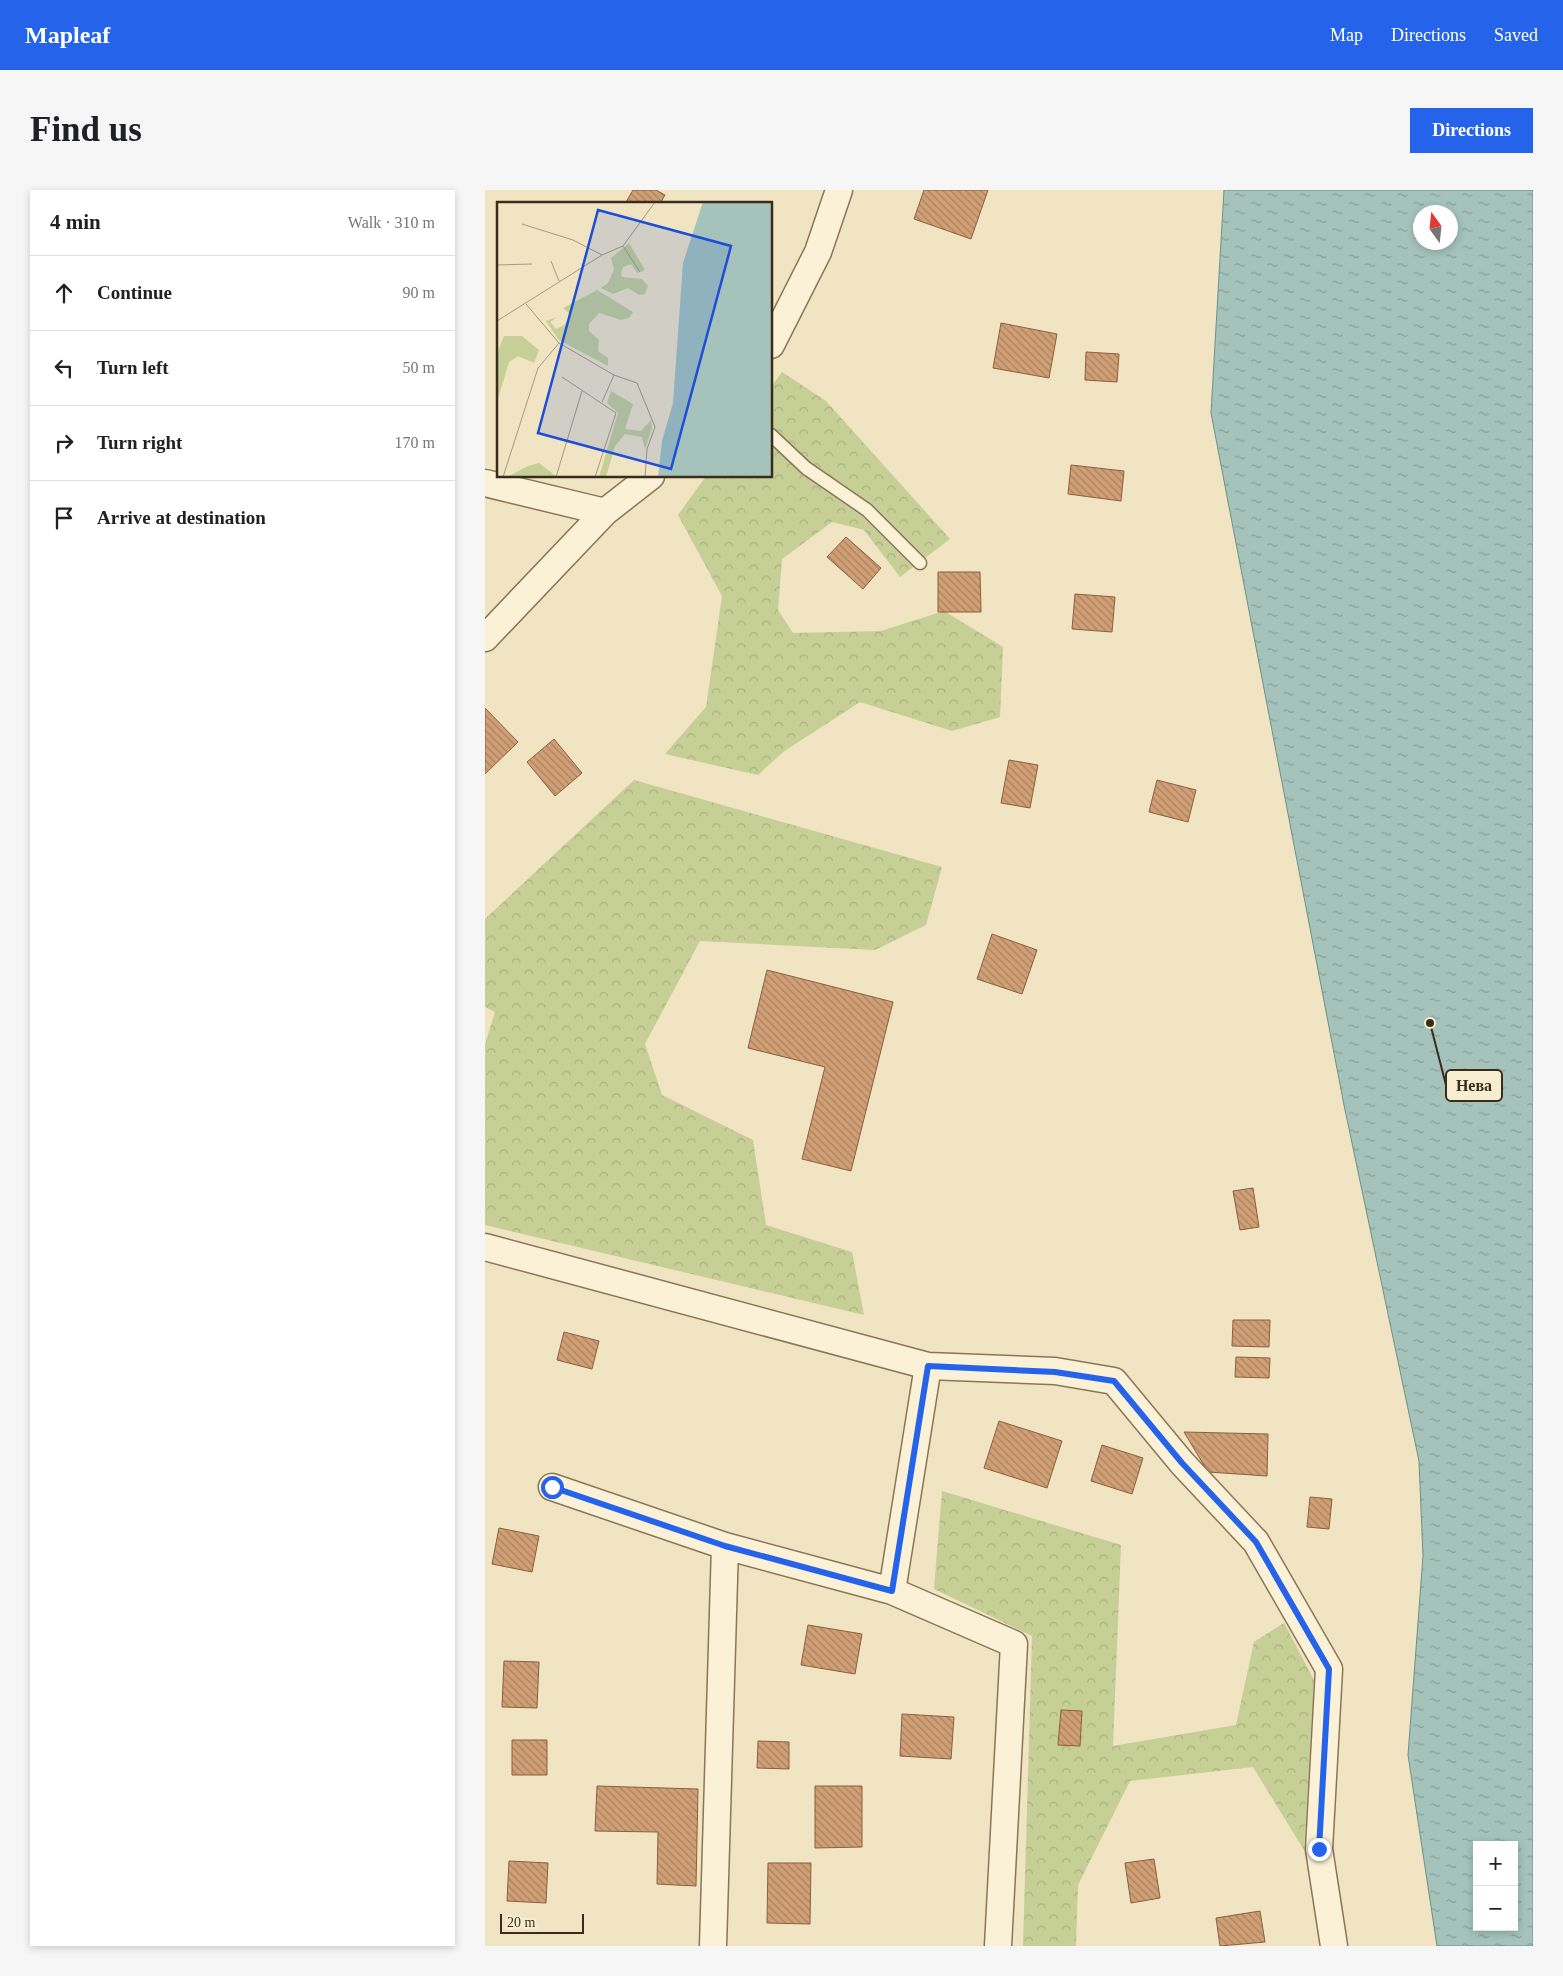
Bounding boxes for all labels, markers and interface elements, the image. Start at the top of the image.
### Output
text: Mapleaf [25,22,110,48]
text: Map [1330,25,1363,45]
text: Directions [1391,25,1466,45]
text: Saved [1494,25,1538,45]
button: Directions [1410,108,1533,153]
text: Find us [30,110,142,149]
inset map [497,202,773,478]
north arrow [1413,205,1458,250]
text: 4 min [50,210,101,234]
text: Walk · 310 m [348,214,435,231]
icon: ahead [50,279,78,307]
text: Continue [97,282,172,303]
text: 90 m [403,284,435,301]
icon: left [50,354,78,382]
text: Turn left [97,357,169,378]
text: 50 m [403,359,435,376]
icon: right [50,429,78,457]
text: Turn right [97,432,182,453]
text: 170 m [395,434,435,451]
icon: arrive [50,504,78,532]
text: Arrive at destination [97,507,266,528]
callout: Нева [1446,1070,1502,1101]
text: Нева [1456,1077,1492,1094]
route start [541,1476,564,1499]
route end [1308,1838,1331,1861]
map controls [1473,1841,1518,1931]
button: + [1473,1841,1518,1886]
button: − [1473,1886,1518,1931]
scale bar [500,1911,584,1934]
text: 20 m [507,1915,535,1930]

